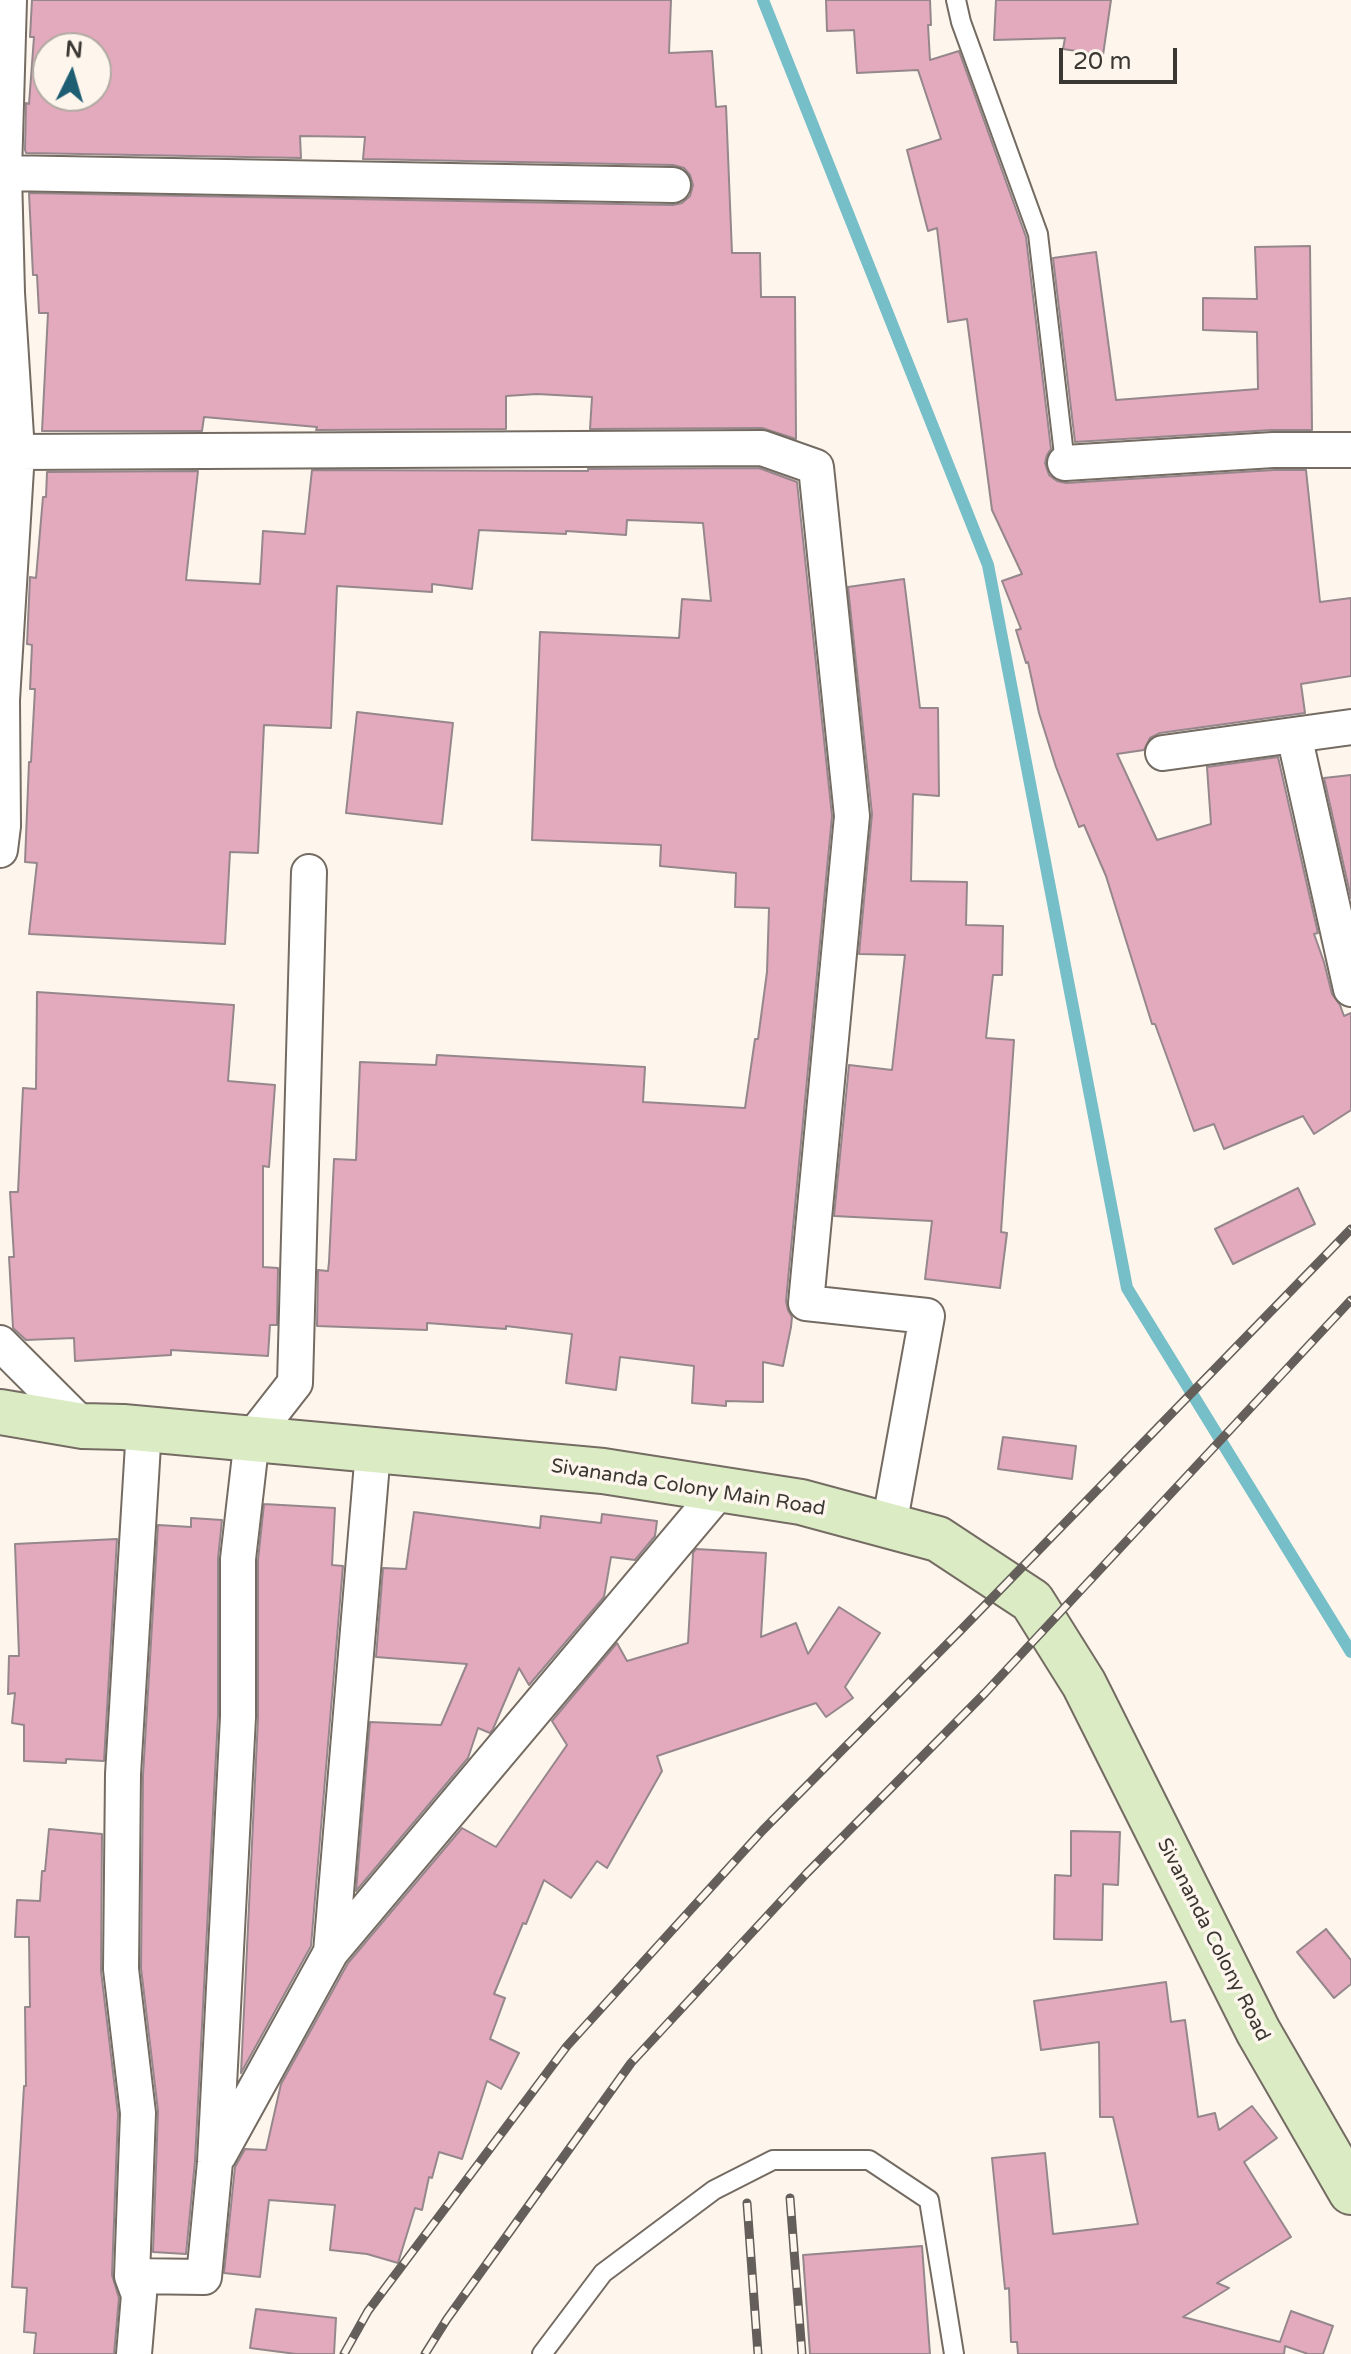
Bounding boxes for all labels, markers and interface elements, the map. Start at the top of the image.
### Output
north arrow [32,32,112,112]
scale bar [1063,32,1181,82]
text: N [64,36,84,64]
text: 20 m [1073,47,1131,76]
street label: Sivananda Colony Main Road [549,1454,827,1522]
street label: Sivananda Colony Road [1151,1835,1275,2045]

